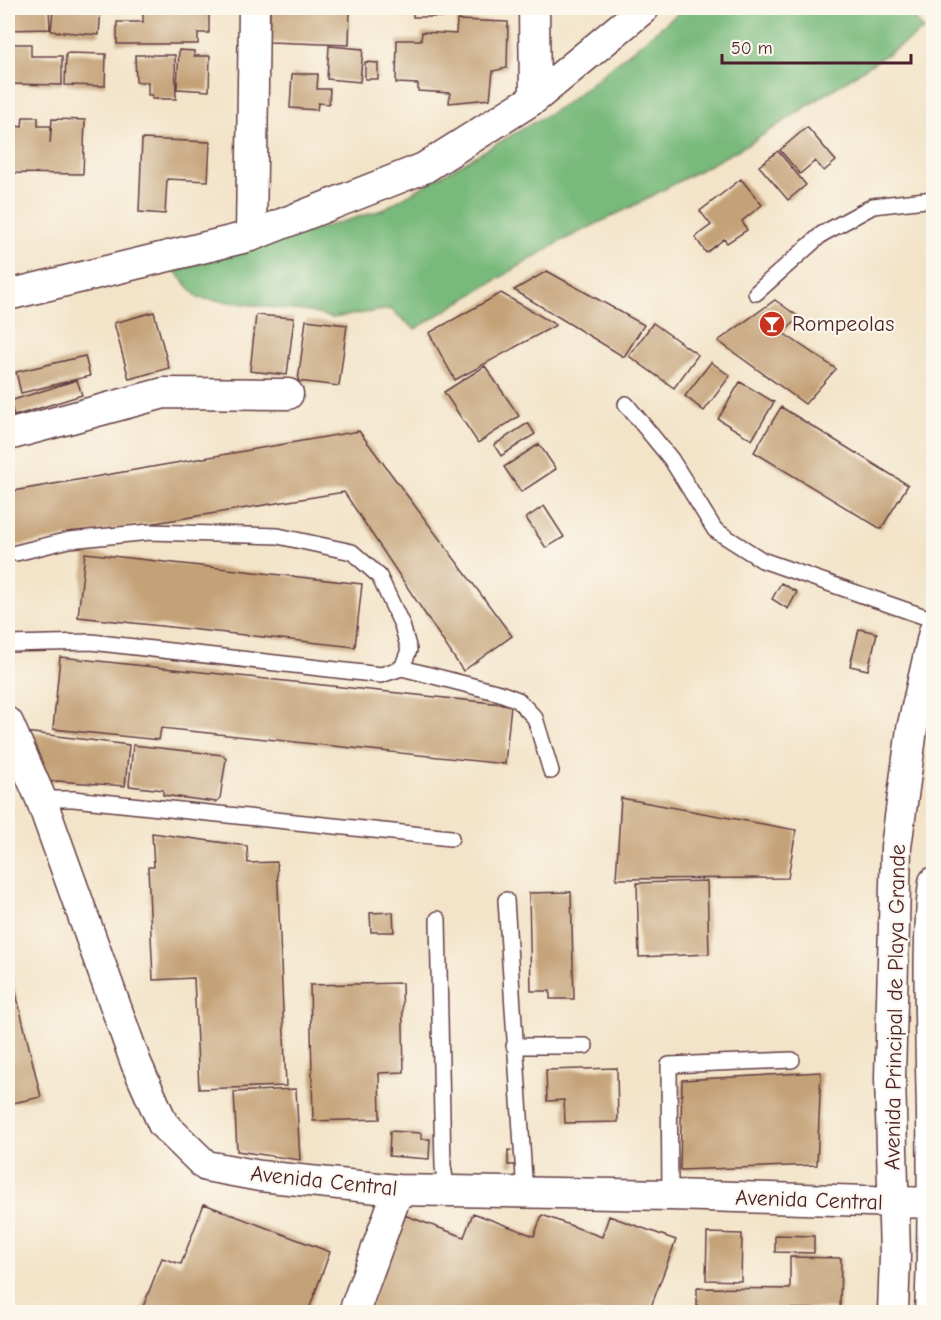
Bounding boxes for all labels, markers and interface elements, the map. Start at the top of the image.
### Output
scale bar [722,27,911,65]
text: 50 m [731,38,773,59]
bar icon: Rompeolas [757,309,787,339]
place label: Rompeolas [792,311,894,337]
street label: Avenida Principal de Playa Grande [879,844,911,1170]
street label: Avenida Central [249,1160,399,1202]
street label: Avenida Central [735,1184,883,1216]

